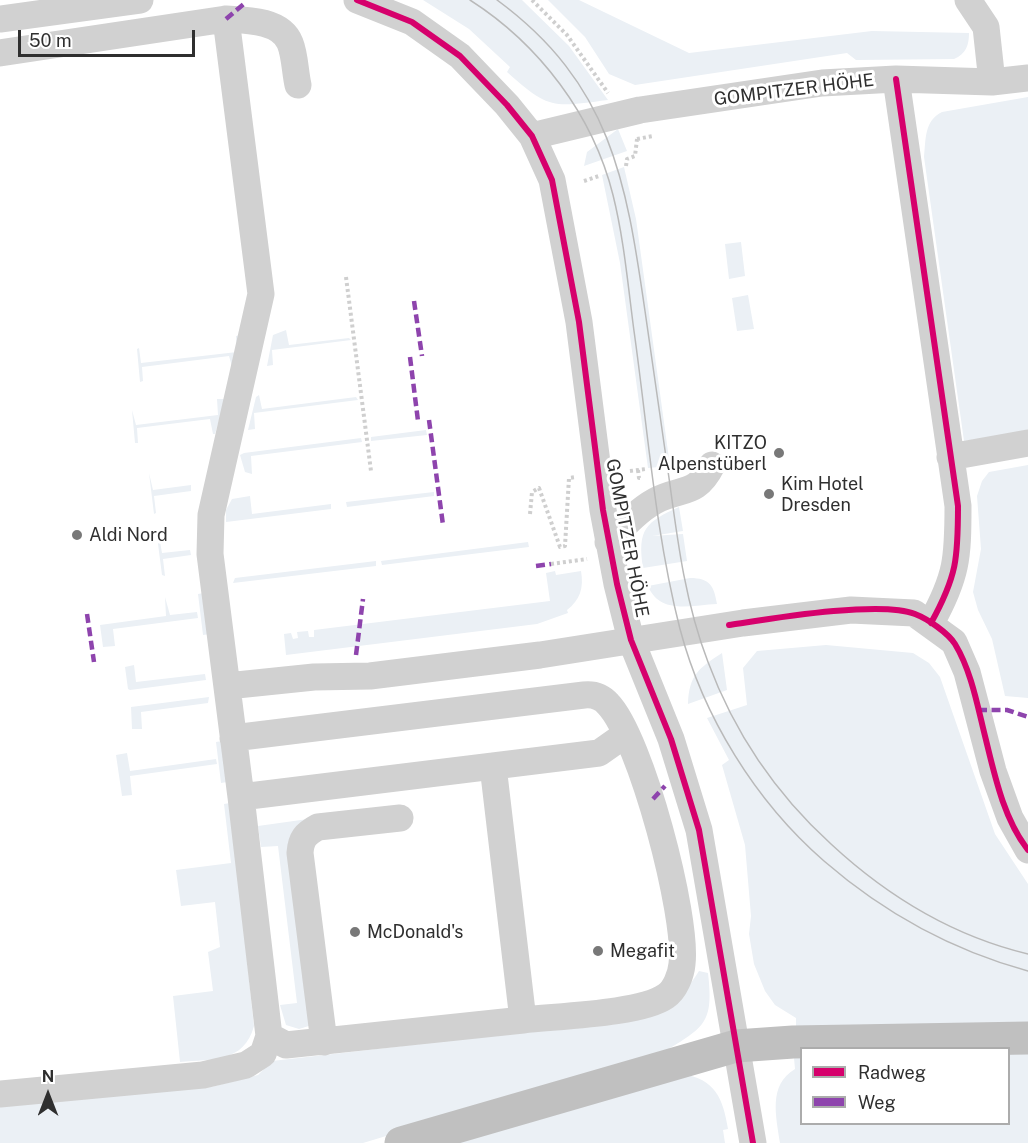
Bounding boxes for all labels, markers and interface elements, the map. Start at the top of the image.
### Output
scale bar [21,18,198,56]
text: 50 m [29,30,72,51]
street label: GOMPITZER HÖHE [713,69,875,111]
place label: KITZO Alpenstüberl [658,432,767,474]
marker: KITZO Alpenstüberl [772,446,786,460]
street label: GOMPITZER HÖHE [601,457,653,619]
place label: Kim Hotel Dresden [781,473,864,516]
marker: Kim Hotel Dresden [762,487,776,501]
place label: Aldi Nord [89,524,168,546]
marker: Aldi Nord [70,528,84,542]
place label: McDonald's [367,921,463,943]
marker: McDonald's [348,925,362,939]
place label: Megafit [610,940,675,962]
marker: Megafit [591,944,605,958]
legend [800,1047,1010,1125]
text: Radweg [858,1062,926,1083]
north arrow [18,1065,78,1125]
text: N [42,1067,54,1086]
text: Weg [858,1092,896,1113]

